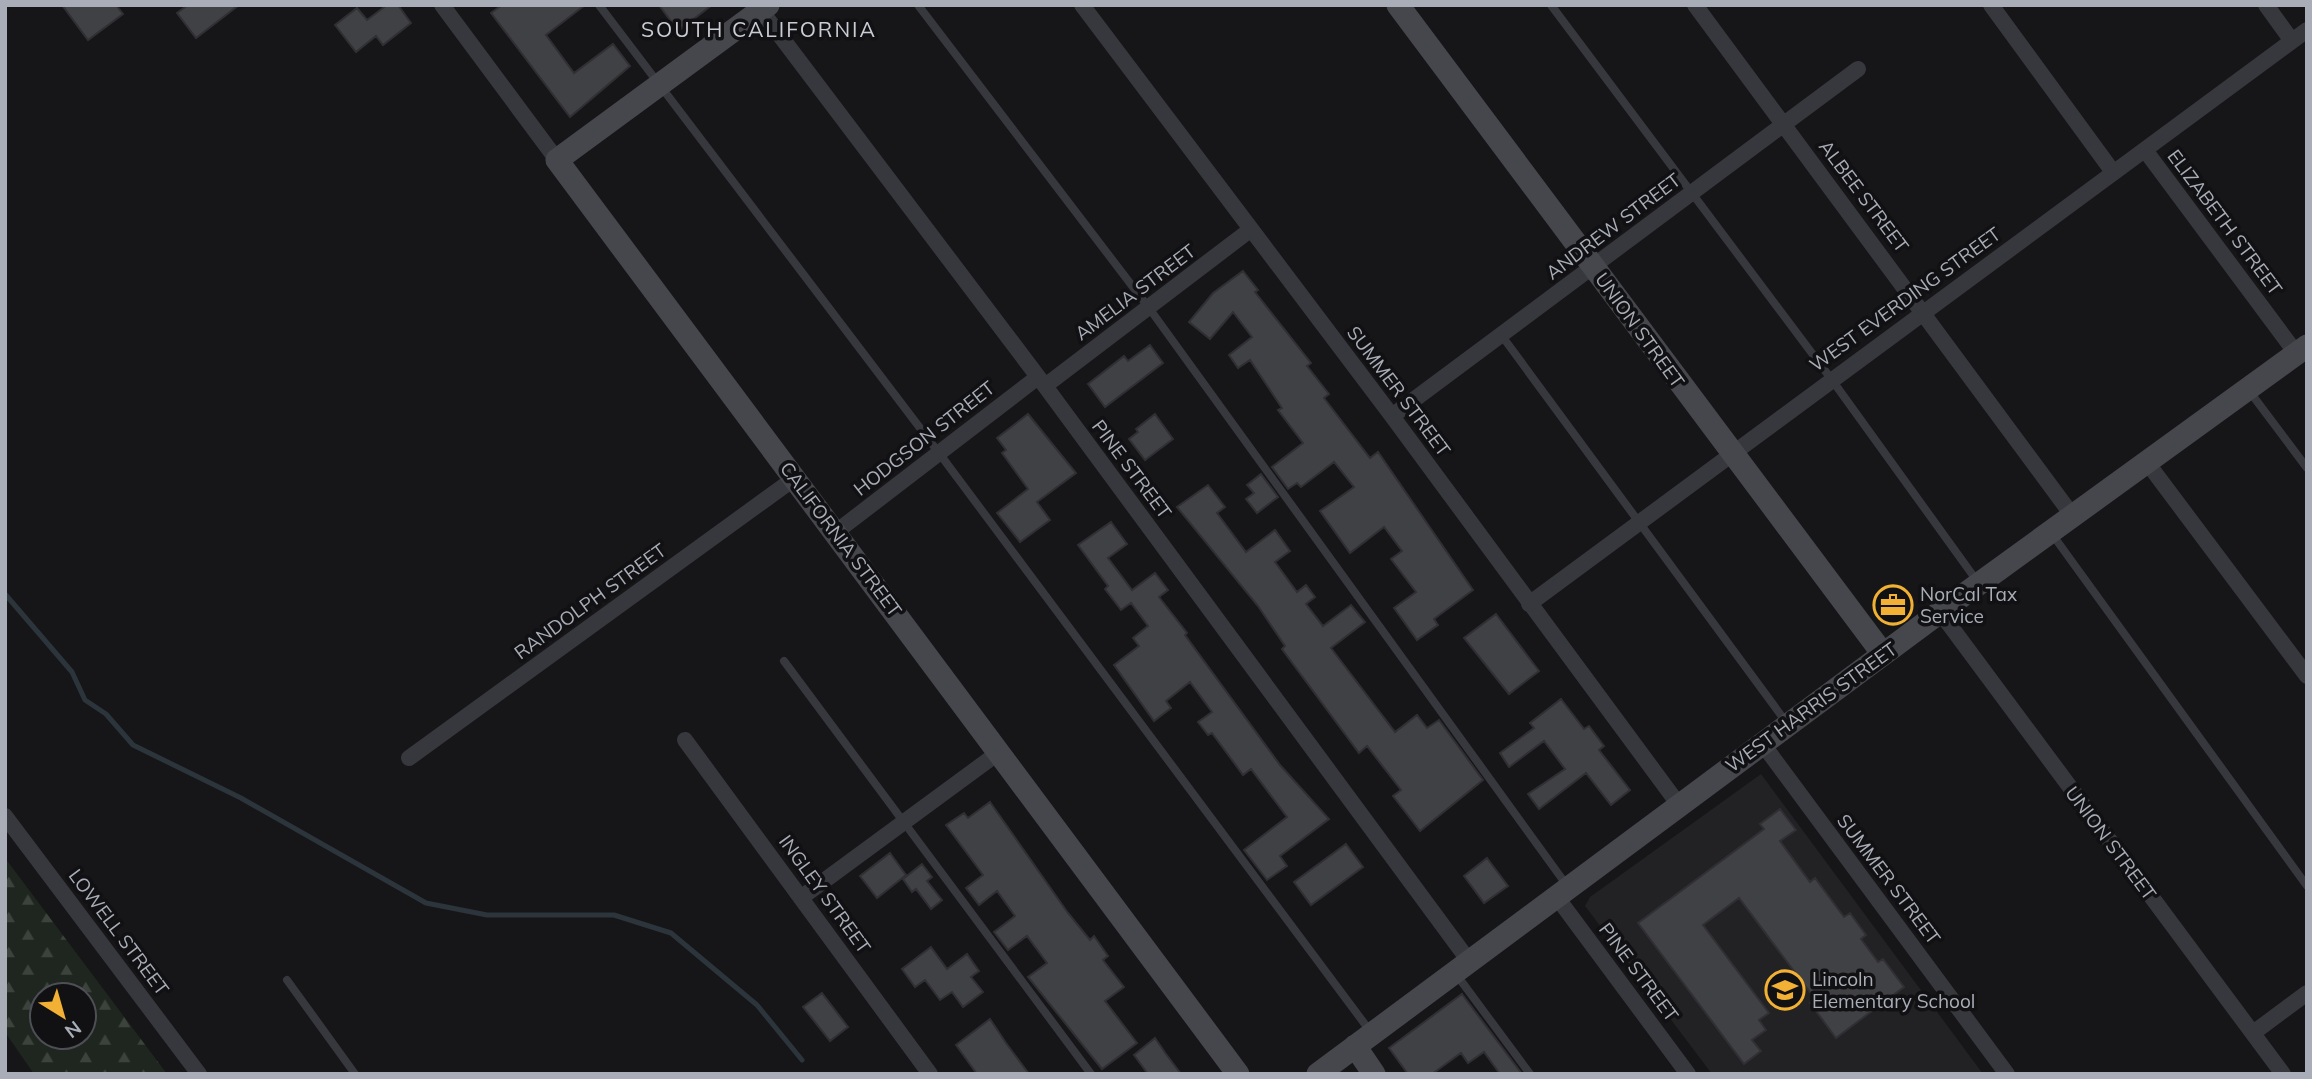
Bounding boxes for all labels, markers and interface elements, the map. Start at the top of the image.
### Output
district label: SOUTH CALIFORNIA [641,16,877,42]
street label: ALBEE STREET [1814,135,1914,257]
street label: ELIZABETH STREET [2162,144,2288,300]
street label: ANDREW STREET [1541,167,1685,284]
street label: WEST EVERDING STREET [1805,221,2006,376]
street label: AMELIA STREET [1070,238,1201,345]
street label: UNION STREET [1590,268,1690,393]
street label: SUMMER STREET [1342,321,1456,461]
street label: HODGSON STREET [849,375,1000,501]
street label: PINE STREET [1087,415,1177,524]
street label: CALIFORNIA STREET [775,457,907,622]
street label: RANDOLPH STREET [509,538,671,664]
place label: NorCal Tax Service [1920,582,2017,628]
office icon: NorCal Tax Service [1872,584,1914,626]
street label: WEST HARRIS STREET [1720,636,1902,777]
street label: UNION STREET [2060,781,2162,905]
street label: SUMMER STREET [1832,809,1946,949]
street label: INGLEY STREET [774,830,876,958]
street label: LOWELL STREET [64,864,175,1000]
street label: PINE STREET [1594,918,1684,1027]
place label: Lincoln Elementary School [1812,967,1975,1013]
school or university icon: Lincoln Elementary School [1764,969,1806,1011]
north arrow [28,981,98,1051]
text: N [60,1016,86,1043]

